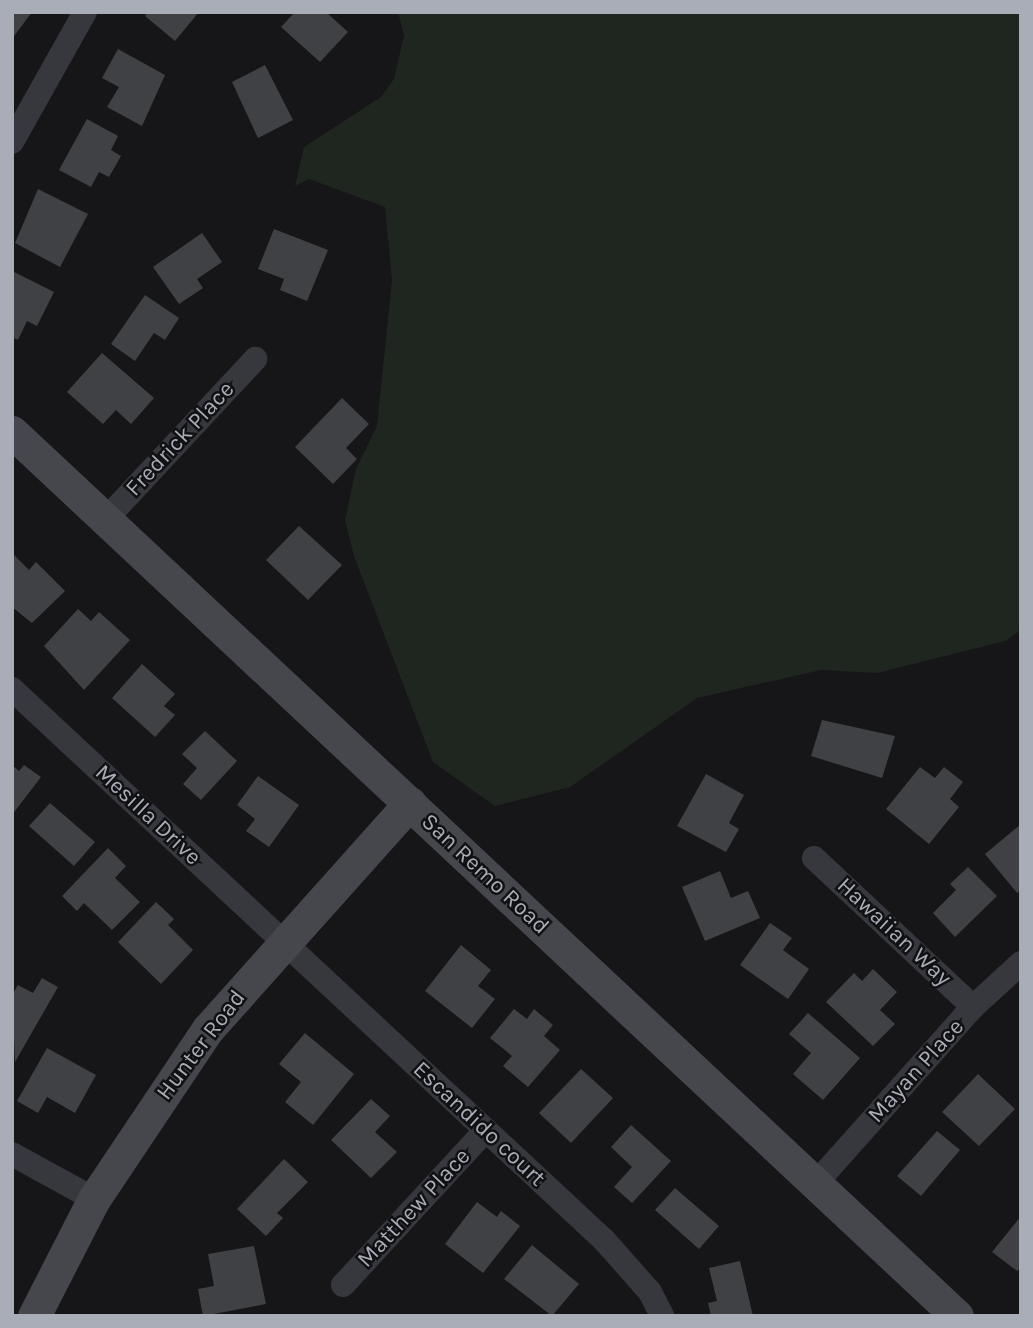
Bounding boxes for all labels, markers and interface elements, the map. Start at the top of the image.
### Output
street label: Fredrick Place [120,376,240,502]
street label: Mesilla Drive [89,759,207,871]
street label: San Remo Road [416,808,554,940]
street label: Hawaiian Way [831,872,957,992]
street label: Hunter Road [151,985,251,1105]
street label: Mayan Place [862,1013,970,1129]
street label: Escandido court [407,1056,551,1192]
street label: Matthew Place [352,1143,476,1273]

